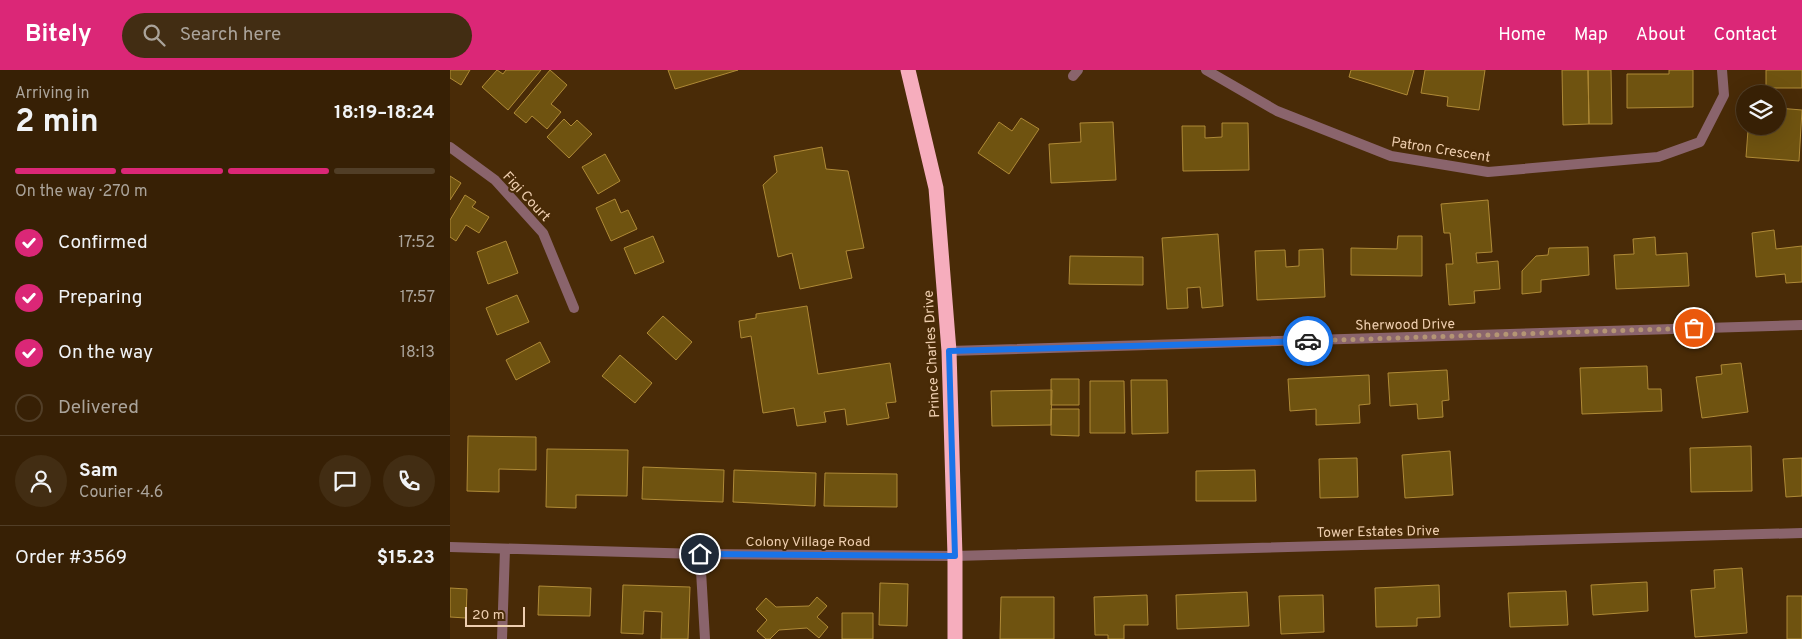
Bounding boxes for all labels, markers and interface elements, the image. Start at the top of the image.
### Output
search box [122,13,472,58]
text: Bitely [25,20,92,50]
icon: search [140,21,168,49]
text: Search here [180,23,281,47]
text: Home [1498,24,1546,47]
text: Map [1574,24,1608,47]
text: About [1636,24,1685,47]
text: Contact [1713,24,1777,47]
text: Arriving in [15,84,90,104]
map controls [1736,85,1786,135]
button: layers [1736,85,1786,135]
text: 18:19–18:24 [334,101,435,125]
text: 2 min [15,103,99,143]
street label: Patron Crescent [1390,134,1492,167]
street label: Figi Court [499,169,553,226]
text: On the way · 270 m [15,182,148,202]
icon: check [15,229,43,257]
text: Confirmed [58,231,148,255]
text: 17:52 [398,233,435,253]
icon: check [15,284,43,312]
text: Preparing [58,286,142,310]
text: 17:57 [400,288,435,308]
street label: Prince Charles Drive [921,290,944,418]
pin [1673,307,1715,349]
icon: bag [1680,314,1708,342]
courier [1283,316,1333,366]
street label: Sherwood Drive [1355,316,1455,335]
icon: car [1294,327,1322,355]
icon: check [15,339,43,367]
text: On the way [58,341,153,365]
text: 18:13 [400,343,435,363]
text: Delivered [58,396,139,420]
button: person [15,455,67,507]
button: chat [319,455,371,507]
button: phone [383,455,435,507]
text: Sam [79,459,118,483]
text: Courier · 4.6 [79,483,163,503]
street label: Tower Estates Drive [1316,523,1440,542]
pin [679,533,721,575]
street label: Colony Village Road [746,534,870,551]
icon: home [686,540,714,568]
text: Order #3569 [15,546,127,570]
text: $15.23 [377,546,435,570]
scale bar [465,604,525,627]
text: 20 m [472,607,505,624]

